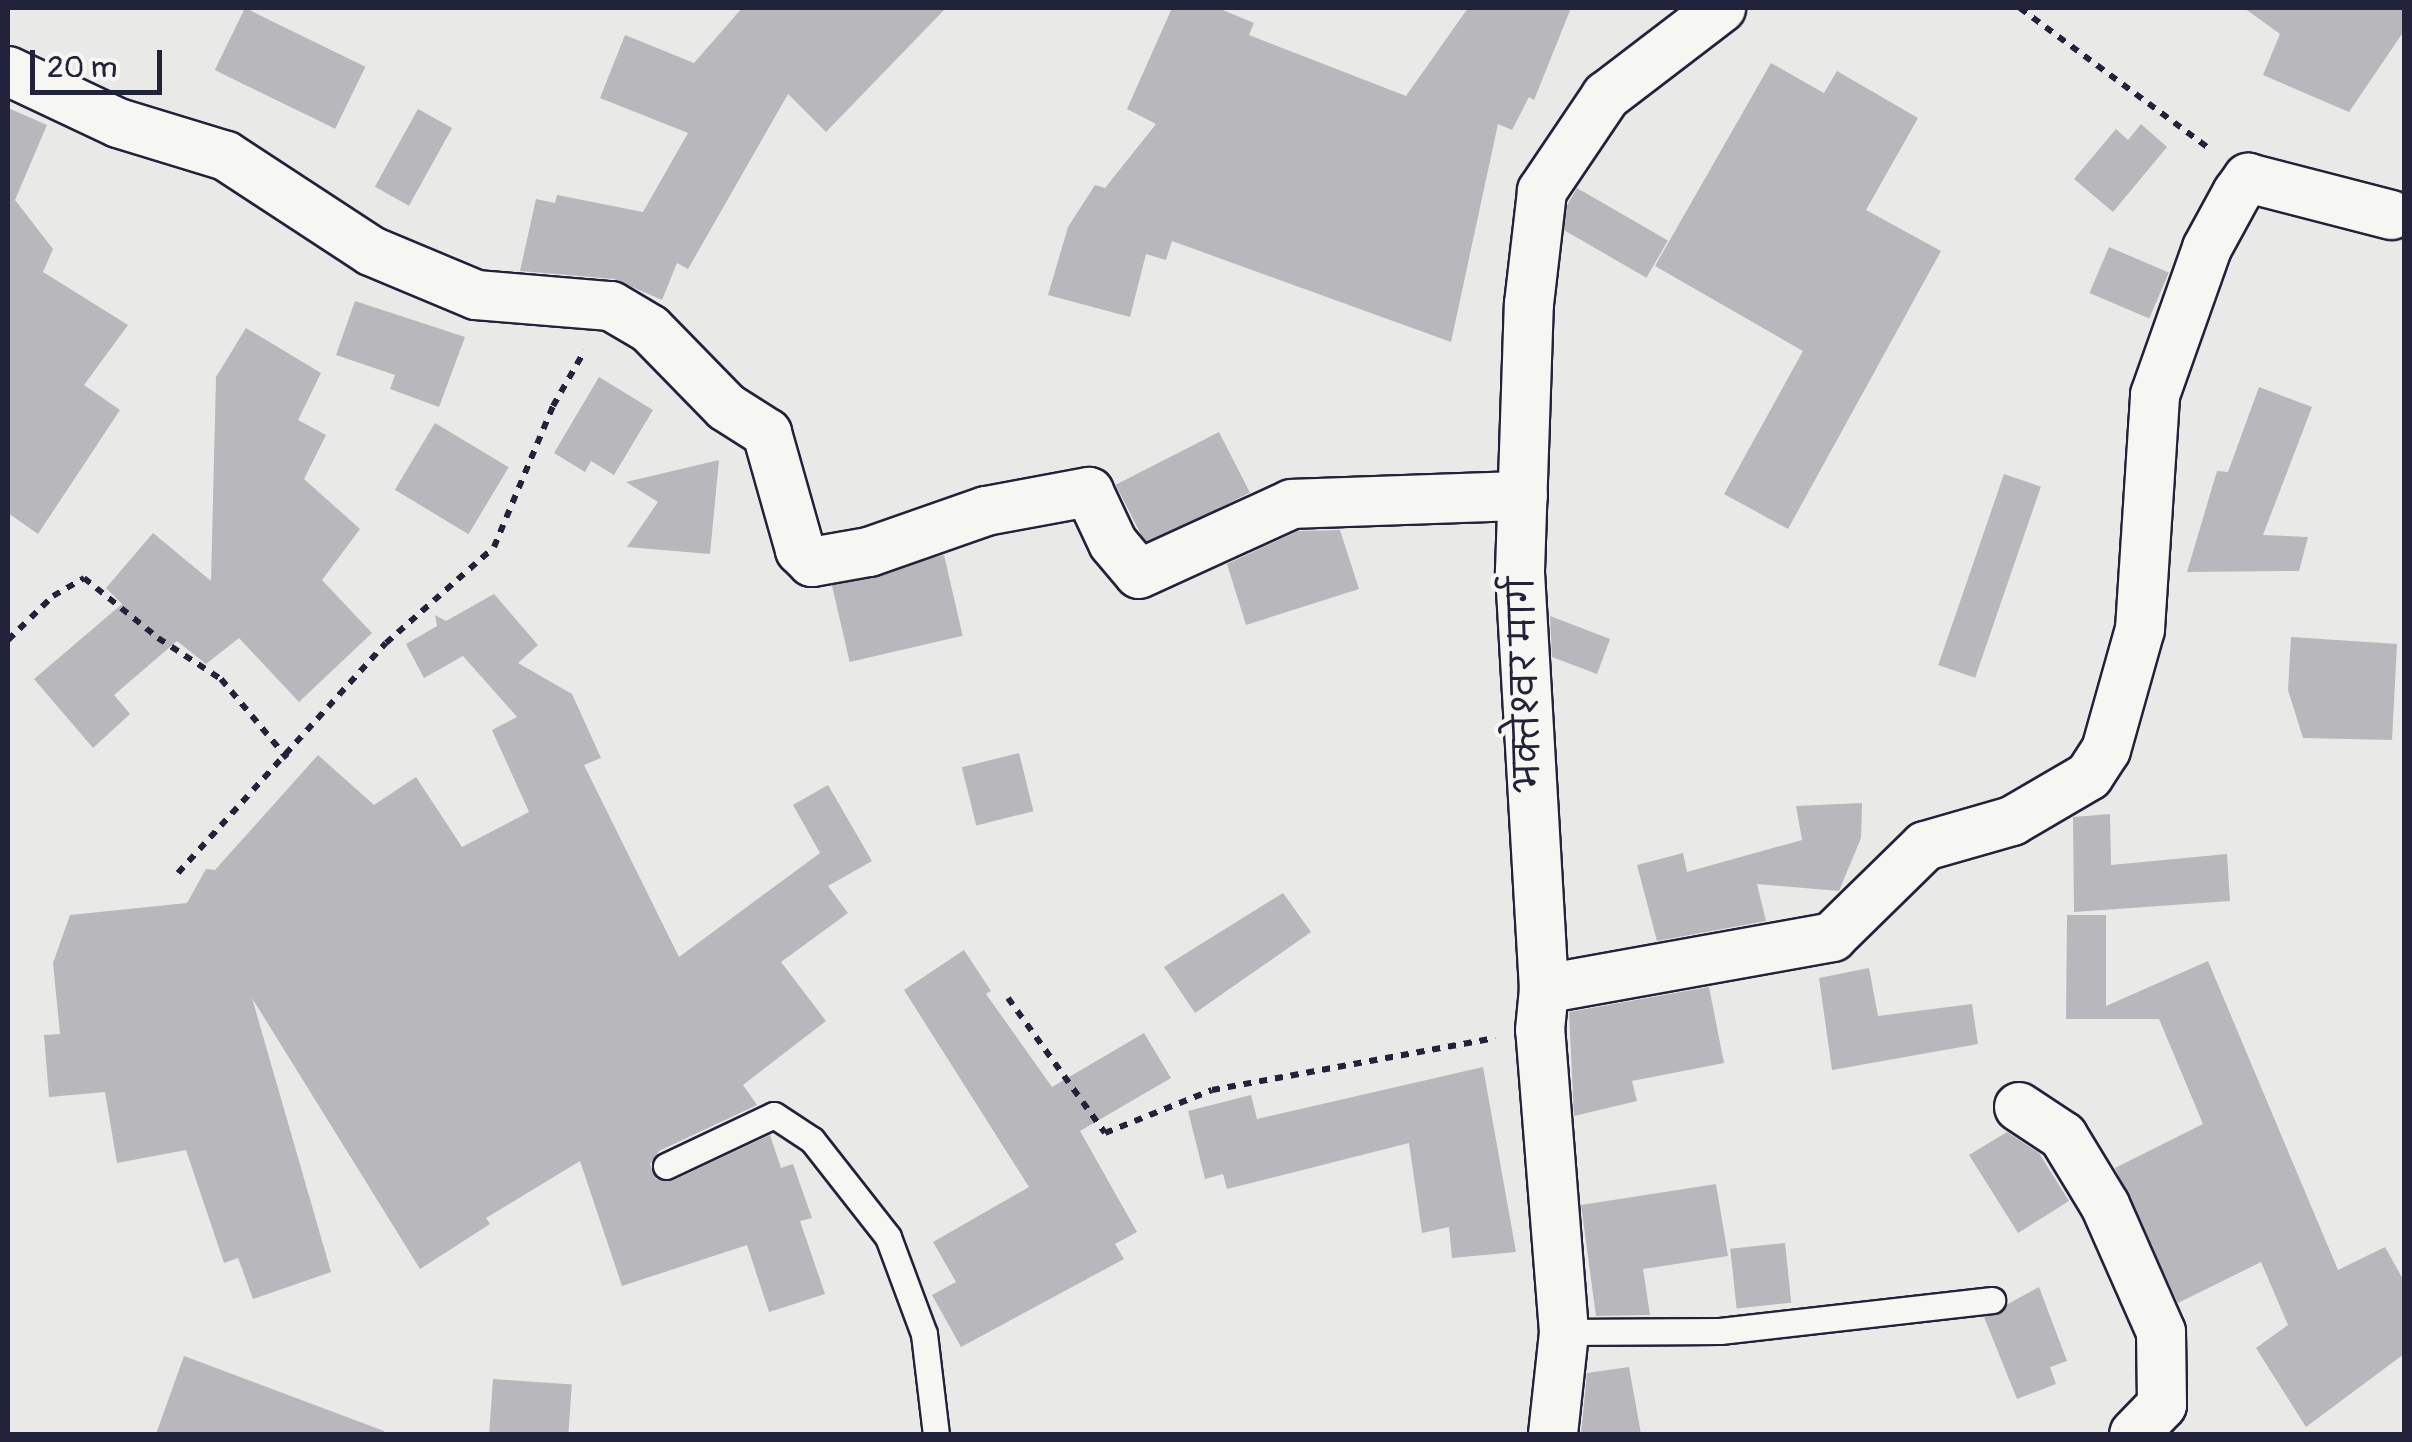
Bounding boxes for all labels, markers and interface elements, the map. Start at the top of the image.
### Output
scale bar [35,30,168,92]
text: 20 m [47,49,117,86]
street label: भक्तेश्वर मार्ग [1501,576,1551,792]

